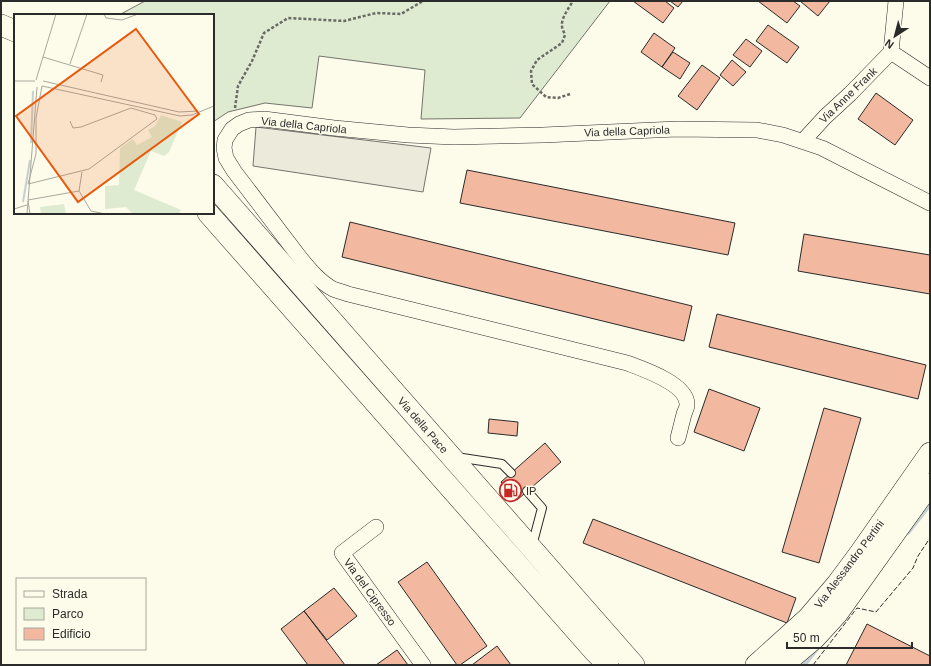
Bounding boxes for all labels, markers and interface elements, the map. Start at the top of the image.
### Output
inset map [14,14,214,214]
north arrow [875,16,915,56]
text: N [882,37,896,51]
street label: Via Anne Frank [817,64,880,125]
street label: Via della Capriola [261,115,348,136]
street label: Via della Capriola [584,123,671,138]
street label: Via della Pace [395,395,451,455]
fuel station icon: IP [498,478,524,504]
place label: IP [526,485,536,497]
street label: Via Alessandro Pertini [812,517,886,611]
street label: Via del Cipresso [342,556,398,628]
legend [16,578,146,650]
text: Strada [52,587,88,601]
text: Parco [52,607,84,621]
scale bar [787,624,912,650]
text: Edificio [52,627,91,641]
text: 50 m [793,631,820,645]

